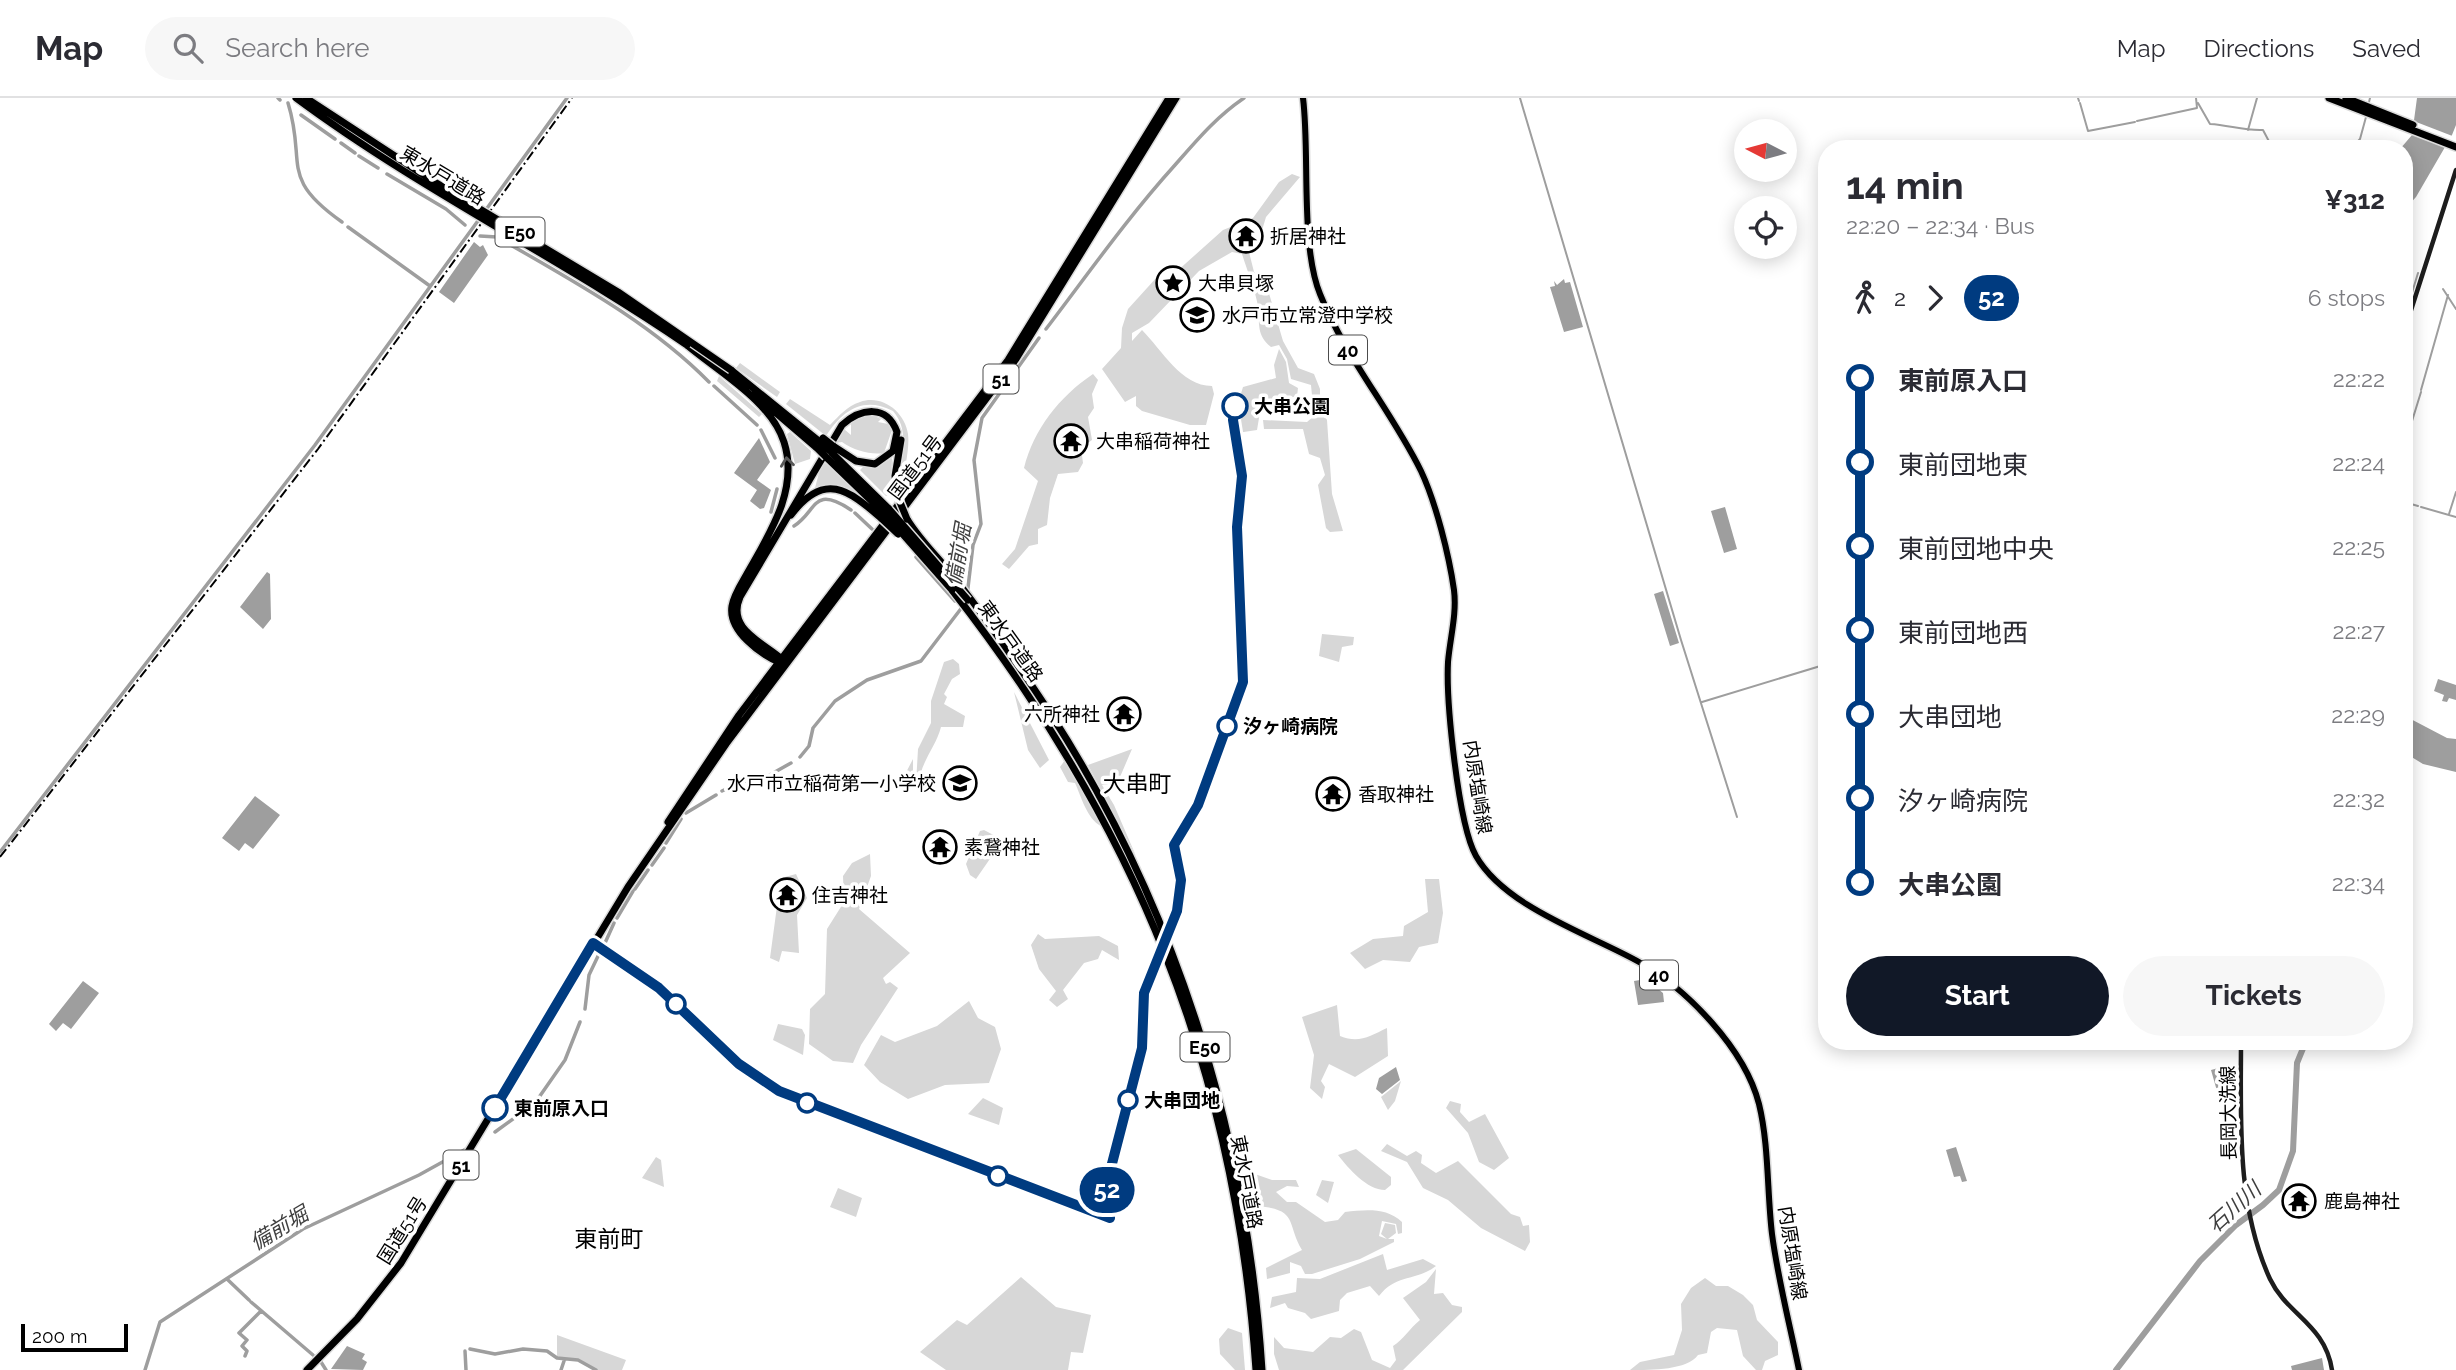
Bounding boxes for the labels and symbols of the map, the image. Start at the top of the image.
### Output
north arrow [1734,119,1797,182]
street label: 東水戸道路 [397,141,489,209]
road number: E50 [496,217,544,246]
temple icon: 折居神社 [1227,217,1265,255]
place label: 折居神社 [1270,225,1346,247]
place icon: 大串貝塚 [1154,264,1192,302]
place label: 大串貝塚 [1198,272,1274,294]
school or university icon: 水戸市立常澄中学校 [1178,296,1216,334]
place label: 水戸市立常澄中学校 [1222,304,1393,326]
road number: 40 [1329,336,1367,364]
road number: 51 [984,365,1018,394]
marker: 大串公園 [1222,393,1248,419]
place label: 大串公園 [1254,395,1330,417]
temple icon: 大串稲荷神社 [1052,422,1090,460]
street label: 国道51号 [883,430,947,504]
place label: 大串稲荷神社 [1096,430,1210,452]
one-way arrow [780,456,795,467]
water label: 備前堀 [940,519,976,588]
street label: 東水戸道路 [974,596,1048,686]
temple icon: 六所神社 [1105,695,1143,733]
place label: 六所神社 [1024,703,1100,725]
place label: 汐ヶ崎病院 [1243,715,1338,737]
marker: 汐ヶ崎病院 [1217,716,1237,736]
street label: 内原塩崎線 [1460,738,1496,836]
school or university icon: 水戸市立稲荷第一小学校 [941,764,979,802]
district label: 大串町 [1103,770,1172,797]
place label: 水戸市立稲荷第一小学校 [727,772,936,794]
temple icon: 香取神社 [1314,775,1352,813]
place label: 香取神社 [1358,783,1434,805]
temple icon: 素鵞神社 [921,828,959,866]
place label: 素鵞神社 [964,836,1040,858]
temple icon: 住吉神社 [768,876,806,914]
place label: 住吉神社 [812,884,888,906]
road number: 40 [1640,960,1678,990]
unlabelled marker [666,994,686,1014]
road number: E50 [1180,1032,1230,1062]
street label: 長岡大洗線 [2216,1065,2240,1161]
place label: 大串団地 [1144,1089,1220,1111]
marker: 大串団地 [1118,1090,1138,1110]
unlabelled marker [797,1093,817,1113]
marker: 東前原入口 [482,1095,508,1121]
place label: 東前原入口 [514,1097,609,1119]
street label: 東水戸道路 [1227,1133,1267,1231]
road number: 51 [444,1150,478,1180]
unlabelled marker [988,1166,1008,1186]
line badge: 52 [1076,1167,1138,1213]
water label: 石川川 [2202,1175,2267,1237]
temple icon: 鹿島神社 [2280,1182,2318,1220]
place label: 鹿島神社 [2324,1190,2400,1212]
street label: 国道51号 [373,1192,431,1268]
water label: 備前堀 [246,1200,315,1255]
street label: 内原塩崎線 [1775,1204,1811,1302]
district label: 東前町 [575,1225,644,1252]
scale bar [21,1321,128,1353]

